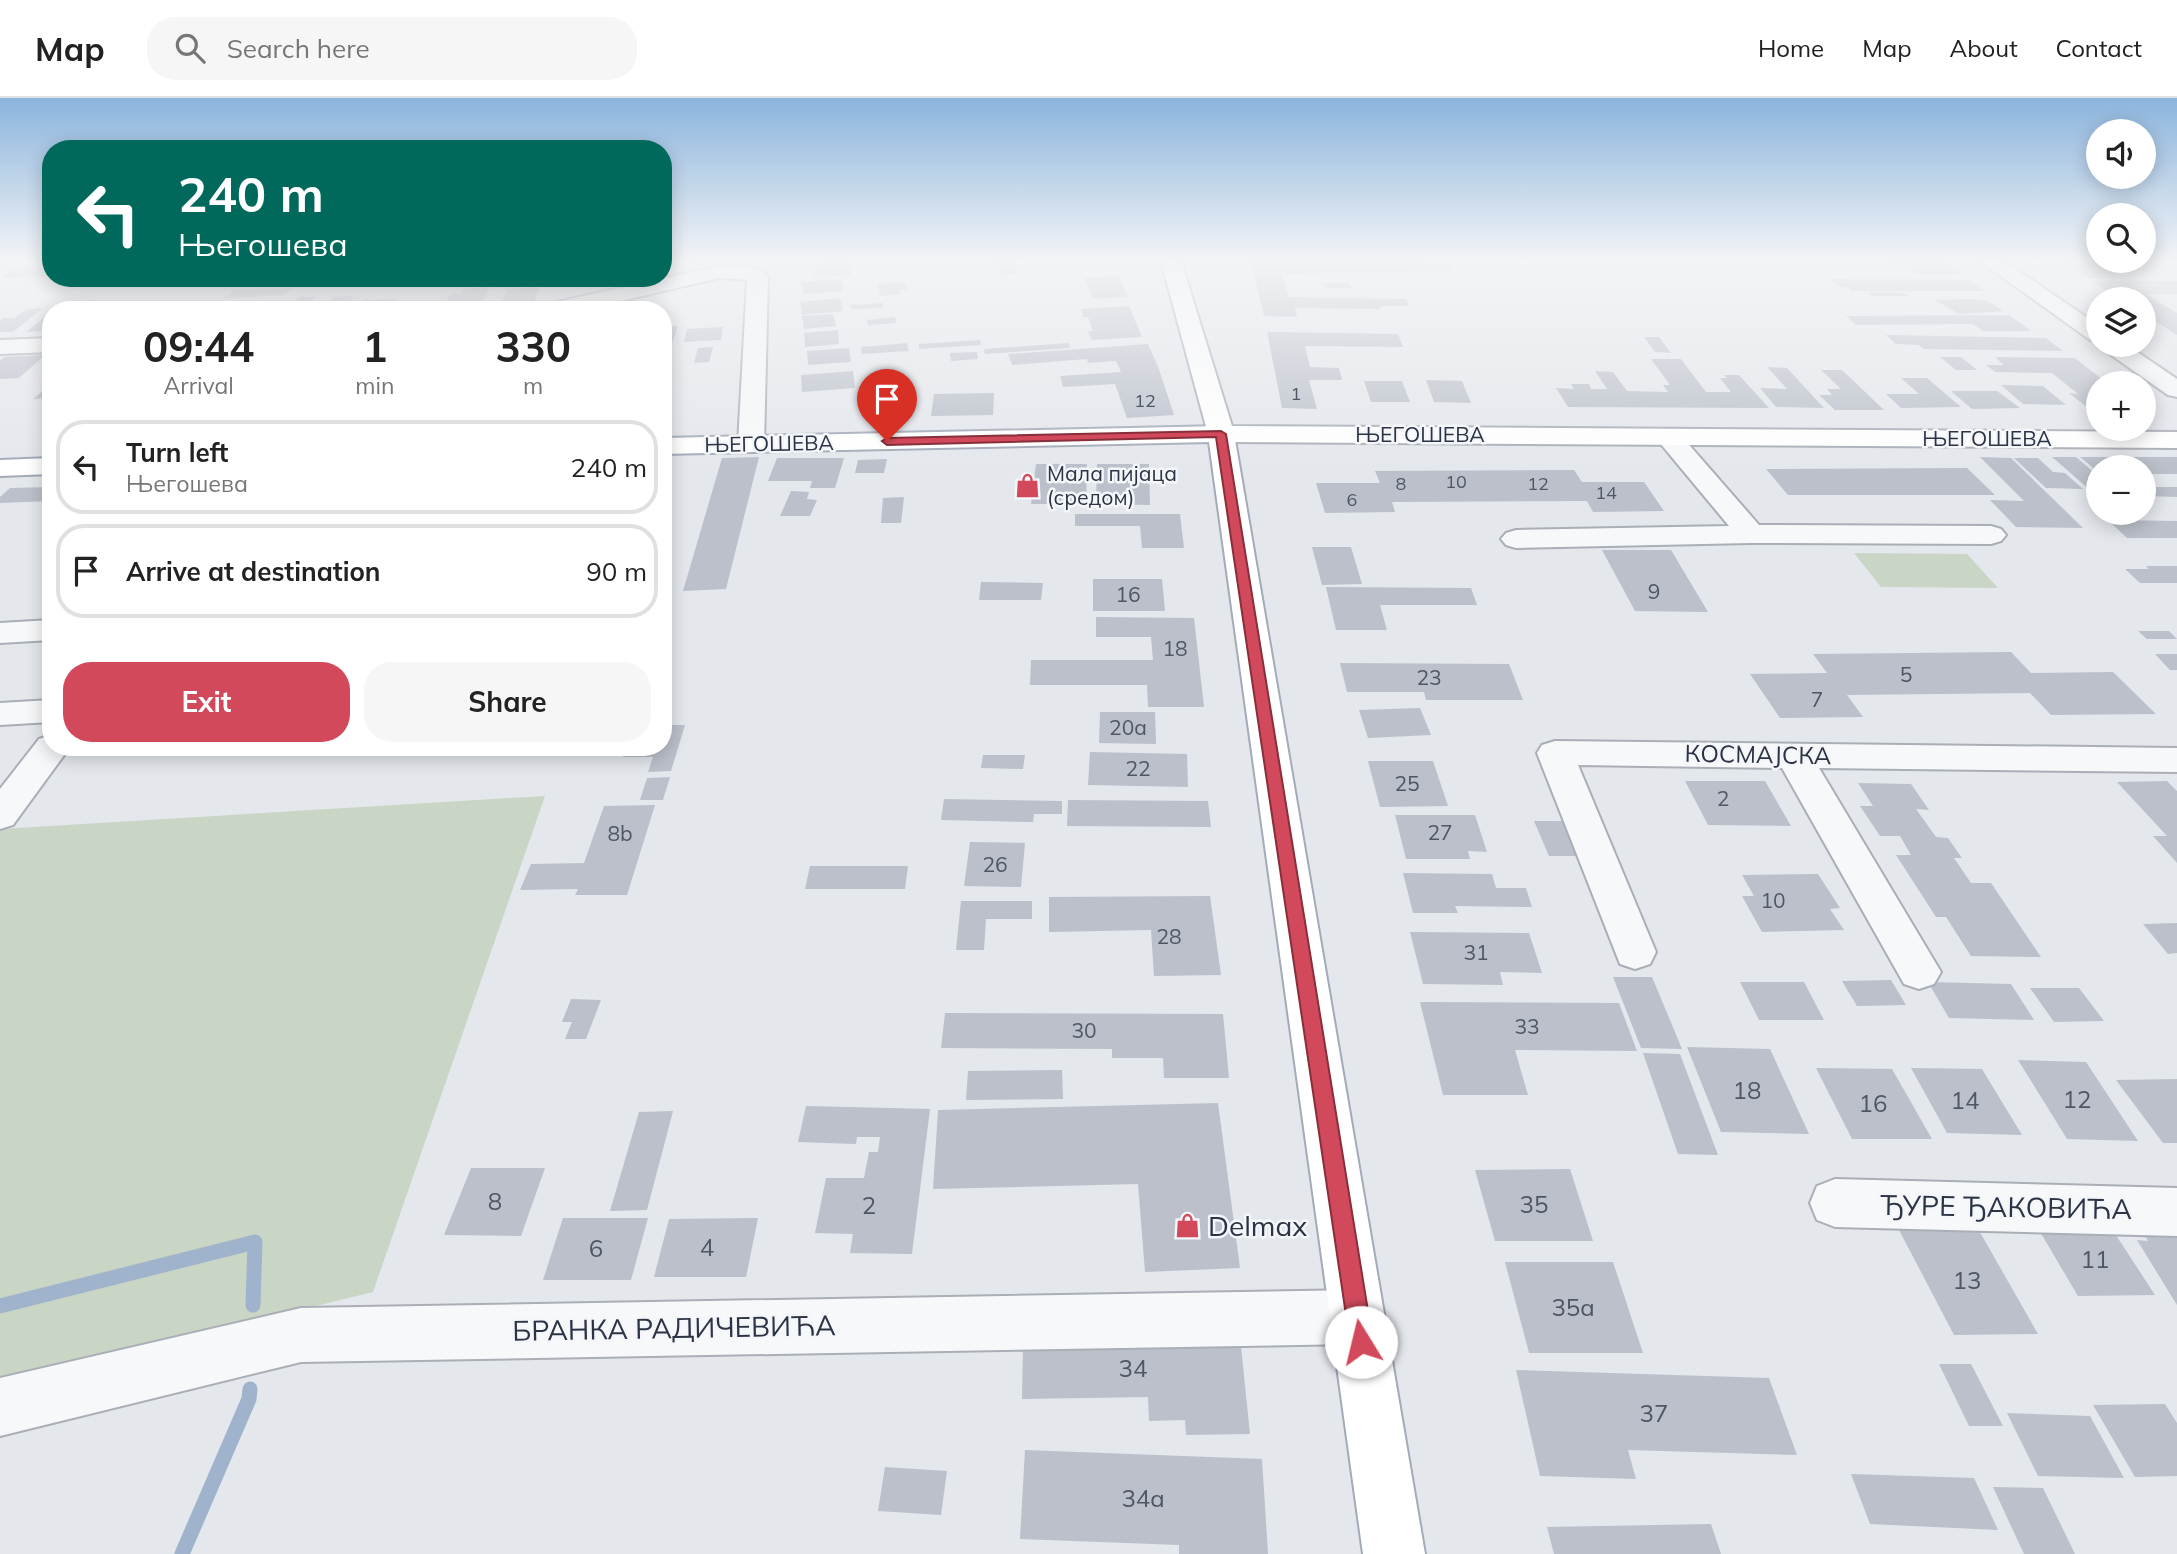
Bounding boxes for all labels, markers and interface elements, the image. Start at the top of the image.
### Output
search box [147,17,637,80]
text: Map [35,28,105,69]
icon: search [171,29,209,67]
text: Search here [227,32,370,65]
text: Home [1758,33,1824,63]
text: Map [1862,33,1912,63]
text: About [1950,33,2018,63]
text: Contact [2056,33,2142,63]
map controls [2086,119,2156,525]
button: sound [2086,119,2156,189]
text: 240 m [178,163,324,224]
icon: left [63,168,154,259]
button: search [2086,203,2156,273]
text: Његошева [178,224,348,264]
button: layers [2086,287,2156,357]
text: 09:44 [143,320,254,373]
text: 1 [362,320,387,373]
text: 330 [495,320,571,373]
pin [857,369,917,441]
text: Arrival [163,371,234,400]
text: min [355,371,394,400]
text: m [523,371,543,400]
button: + [2086,371,2156,441]
icon: arrive [868,380,906,418]
house number: 1 [1291,382,1301,405]
house number: 12 [1134,389,1156,412]
street label: ЊЕГОШЕВА [1355,421,1485,447]
street label: ЊЕГОШЕВА [1922,425,2052,451]
street label: ЊЕГОШЕВА [704,429,834,457]
text: Turn left [126,436,228,469]
icon: left [67,448,105,486]
text: 240 m [571,451,647,484]
button: − [2086,455,2156,525]
place label: Мала пијаца (средом) [1047,460,1177,510]
text: Његошева [126,469,248,498]
house number: 10 [1445,470,1467,493]
shop icon: Мала пијаца (средом) [1013,472,1041,500]
house number: 8 [1396,472,1406,495]
house number: 12 [1527,472,1549,495]
house number: 14 [1595,481,1617,504]
house number: 6 [1347,488,1357,511]
icon: arrive [67,552,105,590]
text: Arrive at destination [126,555,381,588]
text: 90 m [586,555,647,588]
house number: 9 [1648,578,1660,604]
house number: 16 [1115,581,1141,607]
house number: 18 [1162,635,1188,661]
house number: 5 [1900,661,1912,687]
button: Exit [63,662,350,742]
button: Share [364,662,651,742]
house number: 23 [1416,664,1442,690]
house number: 7 [1811,686,1823,712]
house number: 20a [1109,714,1147,740]
street label: КОСМАЈСКА [1684,738,1832,770]
house number: 22 [1125,755,1151,781]
house number: 25 [1394,770,1420,796]
house number: 2 [1717,785,1729,811]
house number: 27 [1427,819,1453,845]
house number: 8b [607,820,633,846]
house number: 26 [982,851,1008,877]
house number: 10 [1760,887,1786,913]
house number: 28 [1156,923,1182,949]
house number: 31 [1463,939,1489,965]
house number: 33 [1514,1013,1540,1039]
house number: 30 [1071,1017,1097,1043]
house number: 18 [1733,1075,1761,1105]
house number: 12 [2063,1084,2091,1114]
house number: 14 [1951,1085,1979,1115]
house number: 16 [1859,1088,1887,1118]
house number: 8 [488,1186,502,1216]
street label: ЂУРЕ ЂАКОВИЋА [1880,1187,2133,1226]
house number: 35 [1520,1189,1548,1219]
house number: 2 [862,1190,876,1220]
place label: Delmax [1208,1208,1307,1243]
shop icon: Delmax [1174,1212,1202,1240]
house number: 4 [700,1232,714,1262]
house number: 6 [589,1233,603,1263]
house number: 11 [2081,1244,2109,1274]
house number: 13 [1953,1265,1981,1295]
house number: 35a [1551,1292,1595,1322]
position arrow [1324,1305,1398,1379]
street label: БРАНКА РАДИЧЕВИЋА [512,1307,836,1348]
house number: 34 [1119,1353,1147,1383]
house number: 37 [1640,1398,1668,1428]
house number: 34a [1121,1483,1165,1513]

